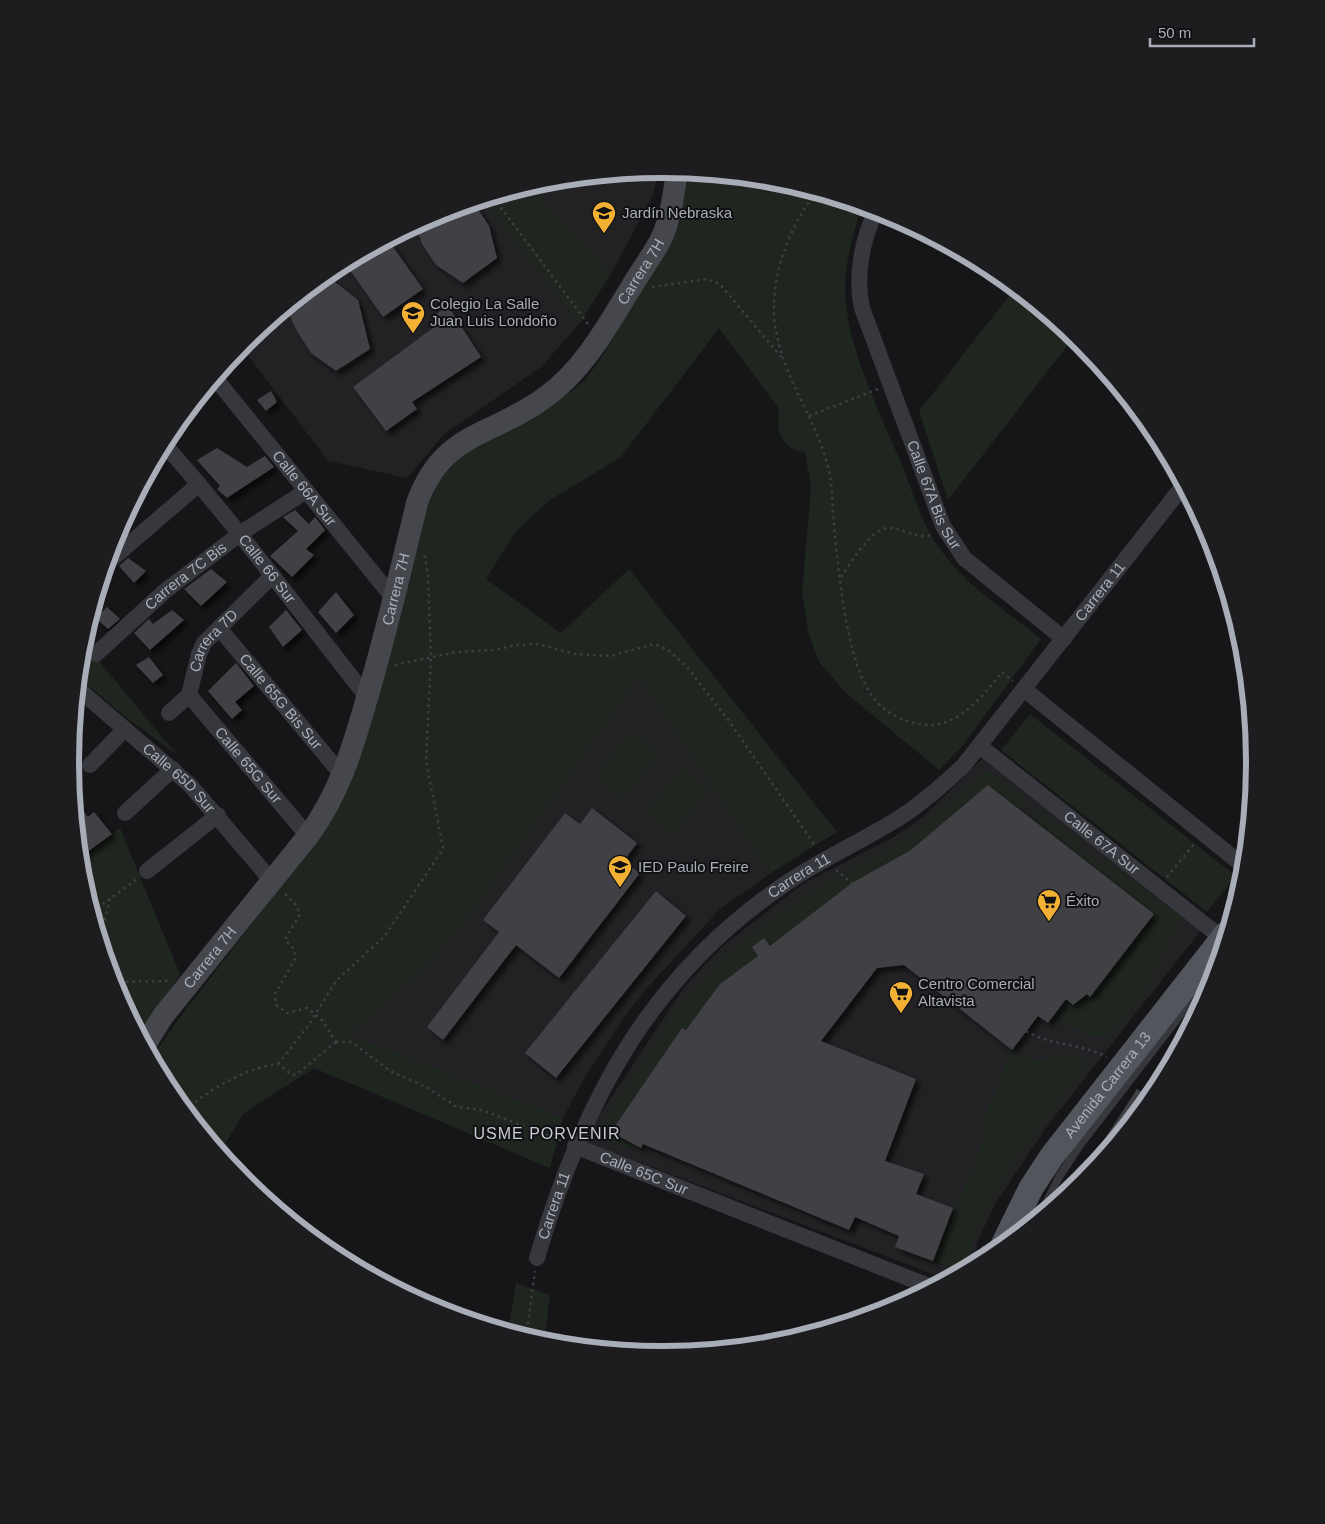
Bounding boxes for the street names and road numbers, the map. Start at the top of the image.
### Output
street label: Carrera 7H [614,236,668,307]
street label: Calle 67A Bis Sur [904,438,965,552]
street label: Calle 66A Sur [269,447,340,529]
street label: Calle 66 Sur [235,531,300,606]
street label: Carrera 7C Bis [141,538,230,613]
street label: Carrera 7H [378,551,413,627]
street label: Carrera 11 [1071,558,1128,624]
street label: Carrera 7D [186,606,241,674]
street label: Calle 65G Bis Sur [236,650,326,752]
street label: Calle 65G Sur [212,723,286,806]
street label: Calle 65D Sur [140,739,219,816]
street label: Calle 67A Sur [1061,807,1143,878]
street label: Carrera 11 [764,849,833,901]
street label: Carrera 7H [180,923,239,992]
street label: Avenida Carrera 13 [1061,1028,1154,1141]
street label: Calle 65C Sur [597,1148,691,1198]
street label: Carrera 11 [534,1169,573,1241]

